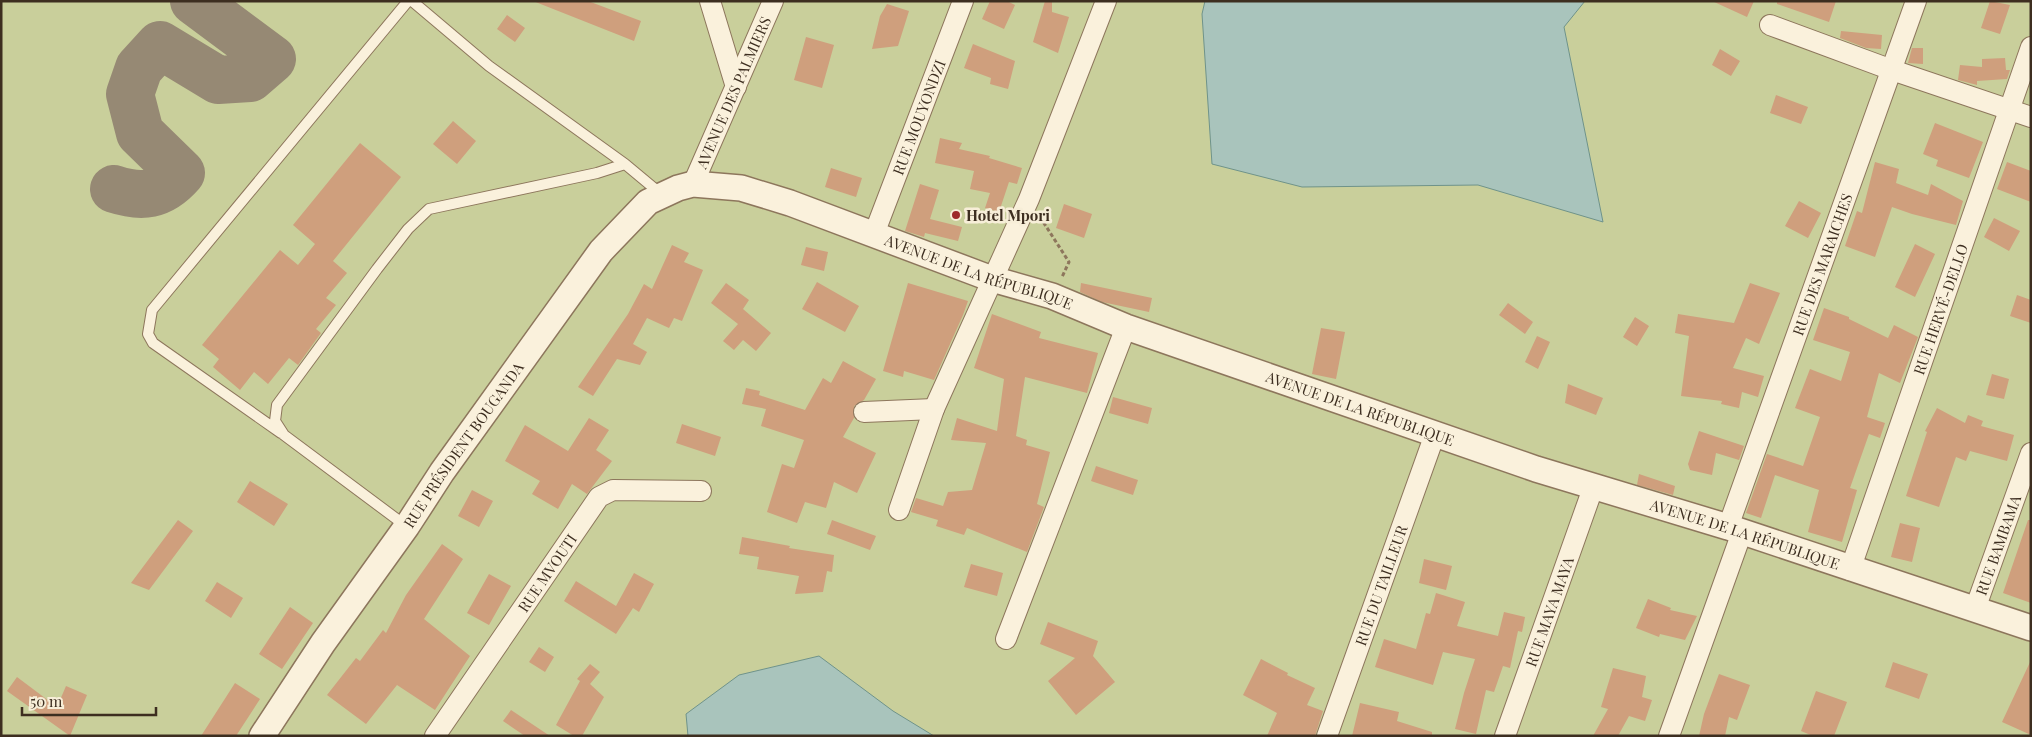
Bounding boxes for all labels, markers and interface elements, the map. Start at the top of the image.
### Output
street label: AVENUE DES PALMIERS [691,13,775,172]
street label: RUE MOUYONDZI [888,57,950,178]
street label: RUE DES MARAICHES [1787,191,1856,338]
place label: Hotel Mpori [966,205,1050,225]
marker: Hotel Mpori [950,209,962,221]
street label: AVENUE DE LA RÉPUBLIQUE [881,229,1076,314]
street label: RUE HERVÉ-DELLO [1908,241,1972,377]
street label: RUE PRÉSIDENT BOUGANDA [399,358,528,531]
street label: AVENUE DE LA RÉPUBLIQUE [1262,366,1457,450]
street label: RUE BAMBAMA [1971,492,2025,598]
street label: AVENUE DE LA RÉPUBLIQUE [1647,494,1842,574]
street label: RUE DU TAILLEUR [1350,522,1412,648]
street label: RUE MVOUTI [513,530,581,616]
street label: RUE MAYA MAYA [1520,553,1578,669]
scale bar [22,684,156,716]
text: 50 m [30,691,63,711]

